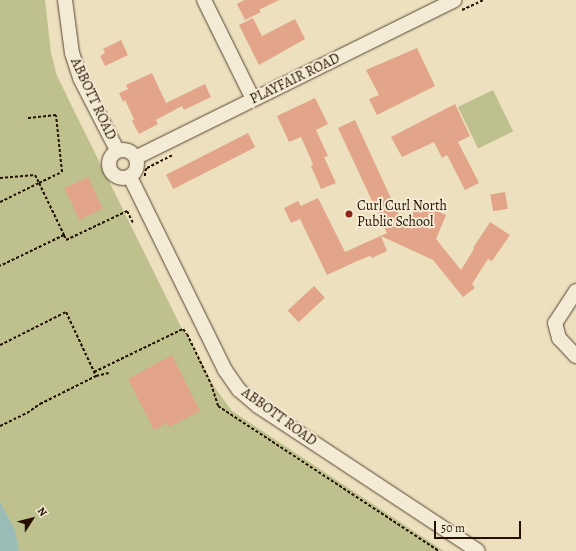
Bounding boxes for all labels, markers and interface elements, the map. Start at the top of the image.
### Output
street label: PLAYFAIR ROAD [247,50,343,108]
street label: ABBOTT ROAD [67,55,119,143]
place label: Curl Curl North Public School [357,198,447,230]
marker: Curl Curl North Public School [344,209,354,219]
street label: ABBOTT ROAD [238,384,320,450]
north arrow [12,499,52,539]
text: N [34,504,51,519]
scale bar [436,513,523,539]
text: 50 m [441,520,465,536]

